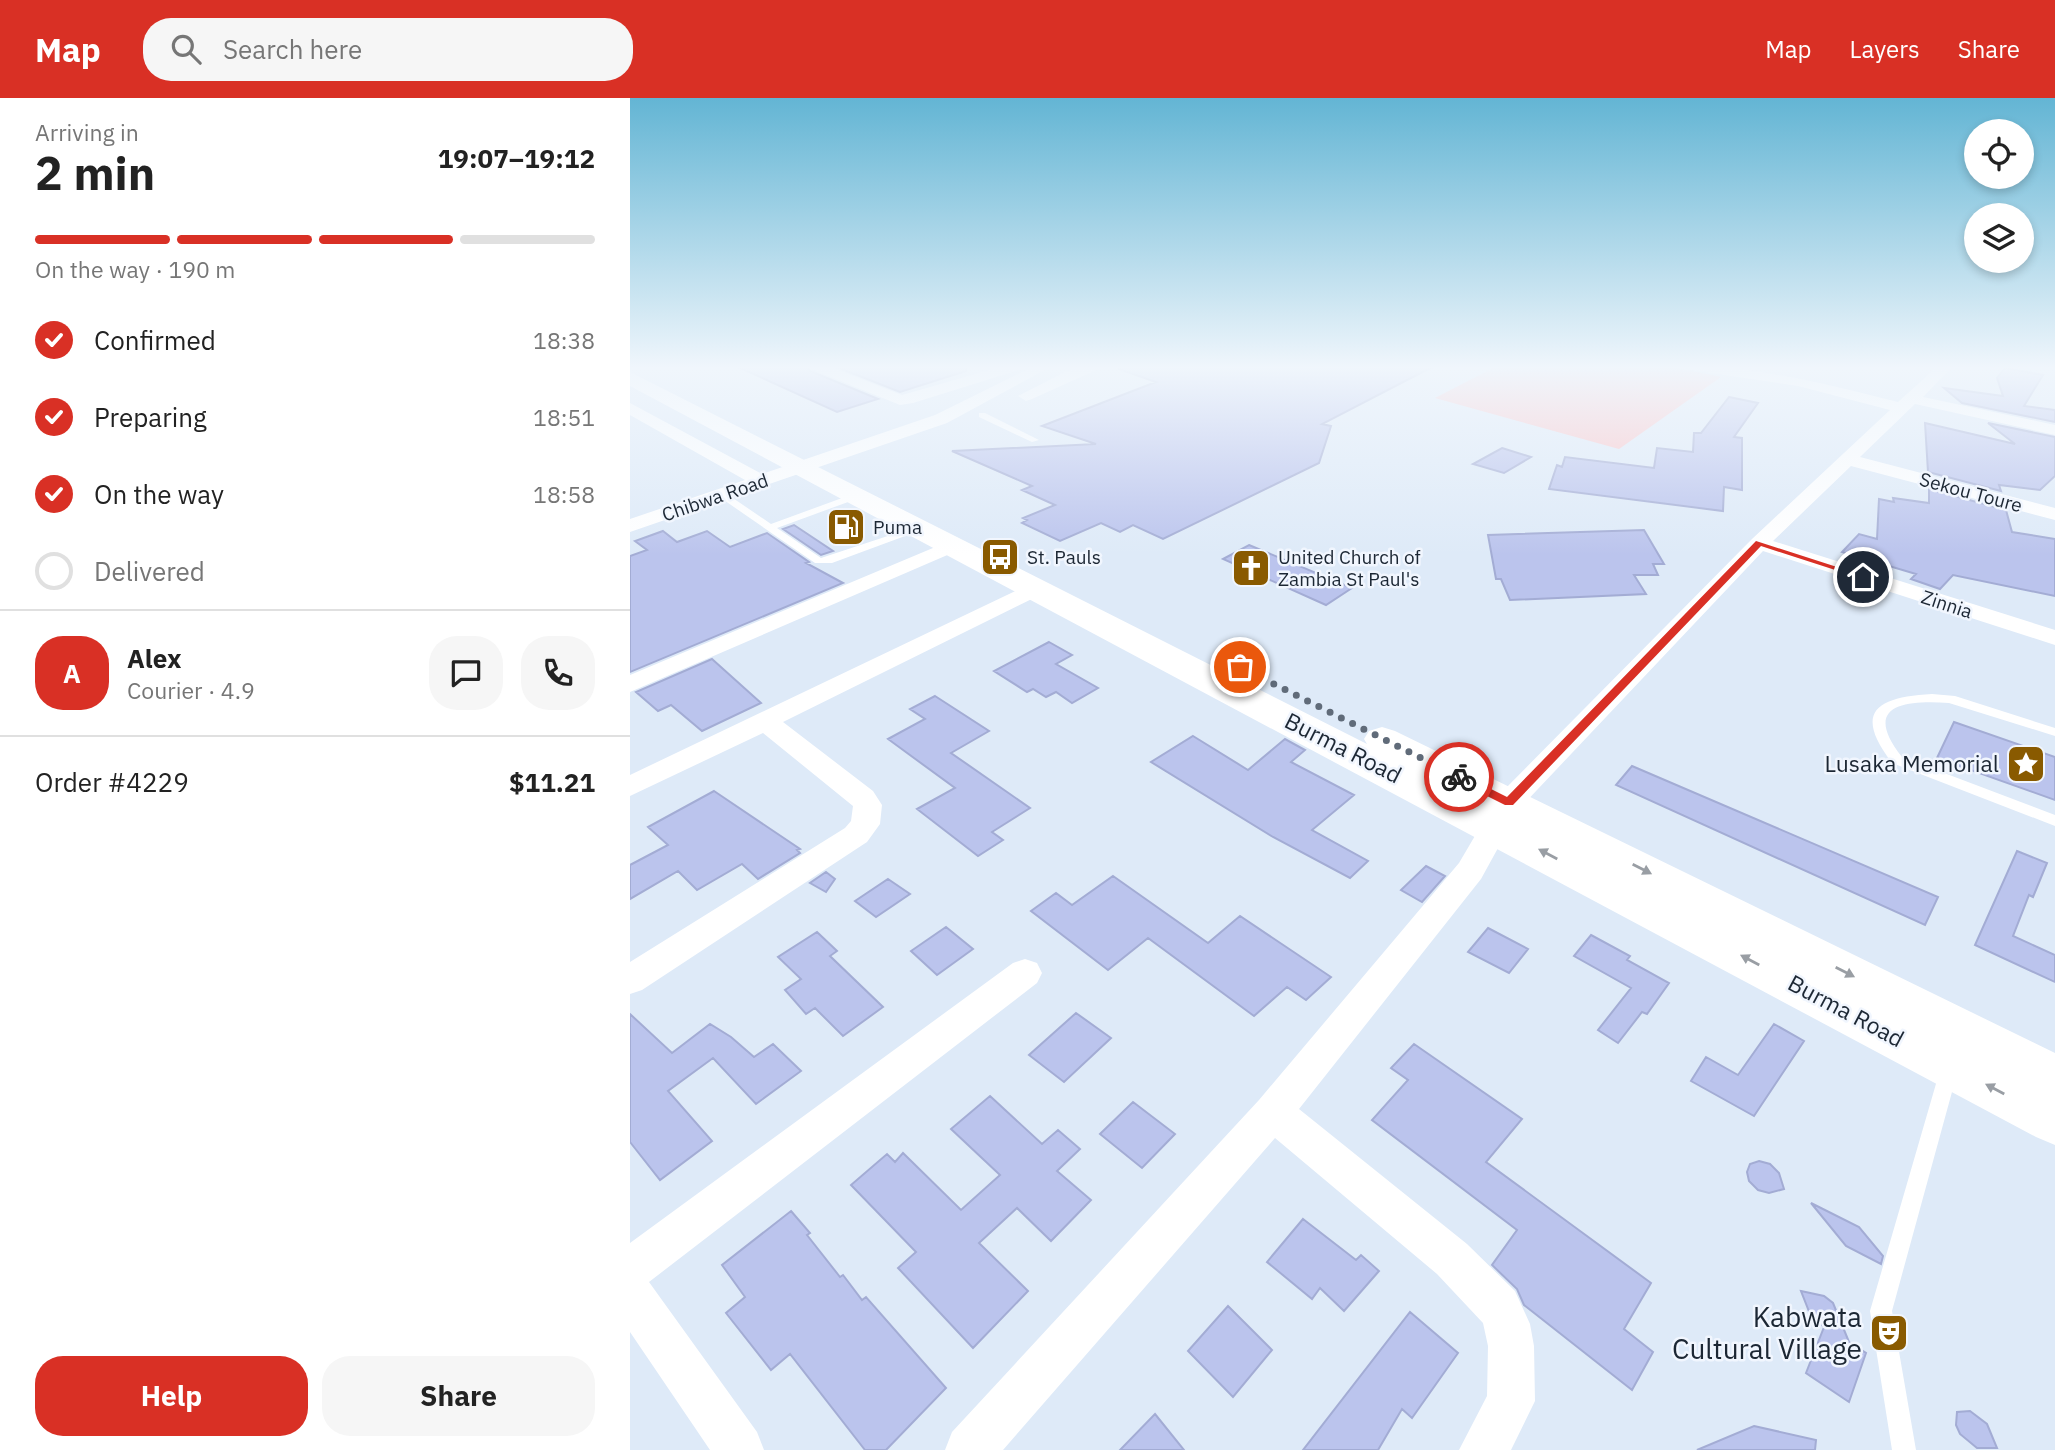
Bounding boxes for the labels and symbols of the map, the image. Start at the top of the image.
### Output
street label: Sekou Toure [1917,467,2025,517]
street label: Chibwa Road [659,468,771,526]
fuel station icon: Puma [825,506,867,548]
place label: Puma [873,515,922,539]
bus stop icon: St. Pauls [979,536,1021,578]
place label: St. Pauls [1027,545,1101,569]
place label: United Church of Zambia St Paul's [1278,545,1421,591]
church icon: United Church of Zambia St Paul's [1230,547,1272,589]
pin [1833,547,1893,607]
street label: Zinnia [1918,585,1976,623]
pin [1210,637,1270,697]
street label: Burma Road [1280,705,1407,789]
courier [1424,742,1494,812]
place icon: Lusaka Memorial [2005,743,2047,785]
place label: Lusaka Memorial [1824,748,1999,778]
one-way arrow [1538,849,1558,860]
one-way arrow [1632,864,1652,875]
one-way arrow [1740,954,1760,966]
one-way arrow [1835,966,1855,977]
street label: Burma Road [1783,967,1910,1053]
one-way arrow [1984,1083,2004,1095]
place label: Kabwata Cultural Village [1672,1298,1862,1367]
theatre icon: Kabwata Cultural Village [1868,1312,1910,1354]

